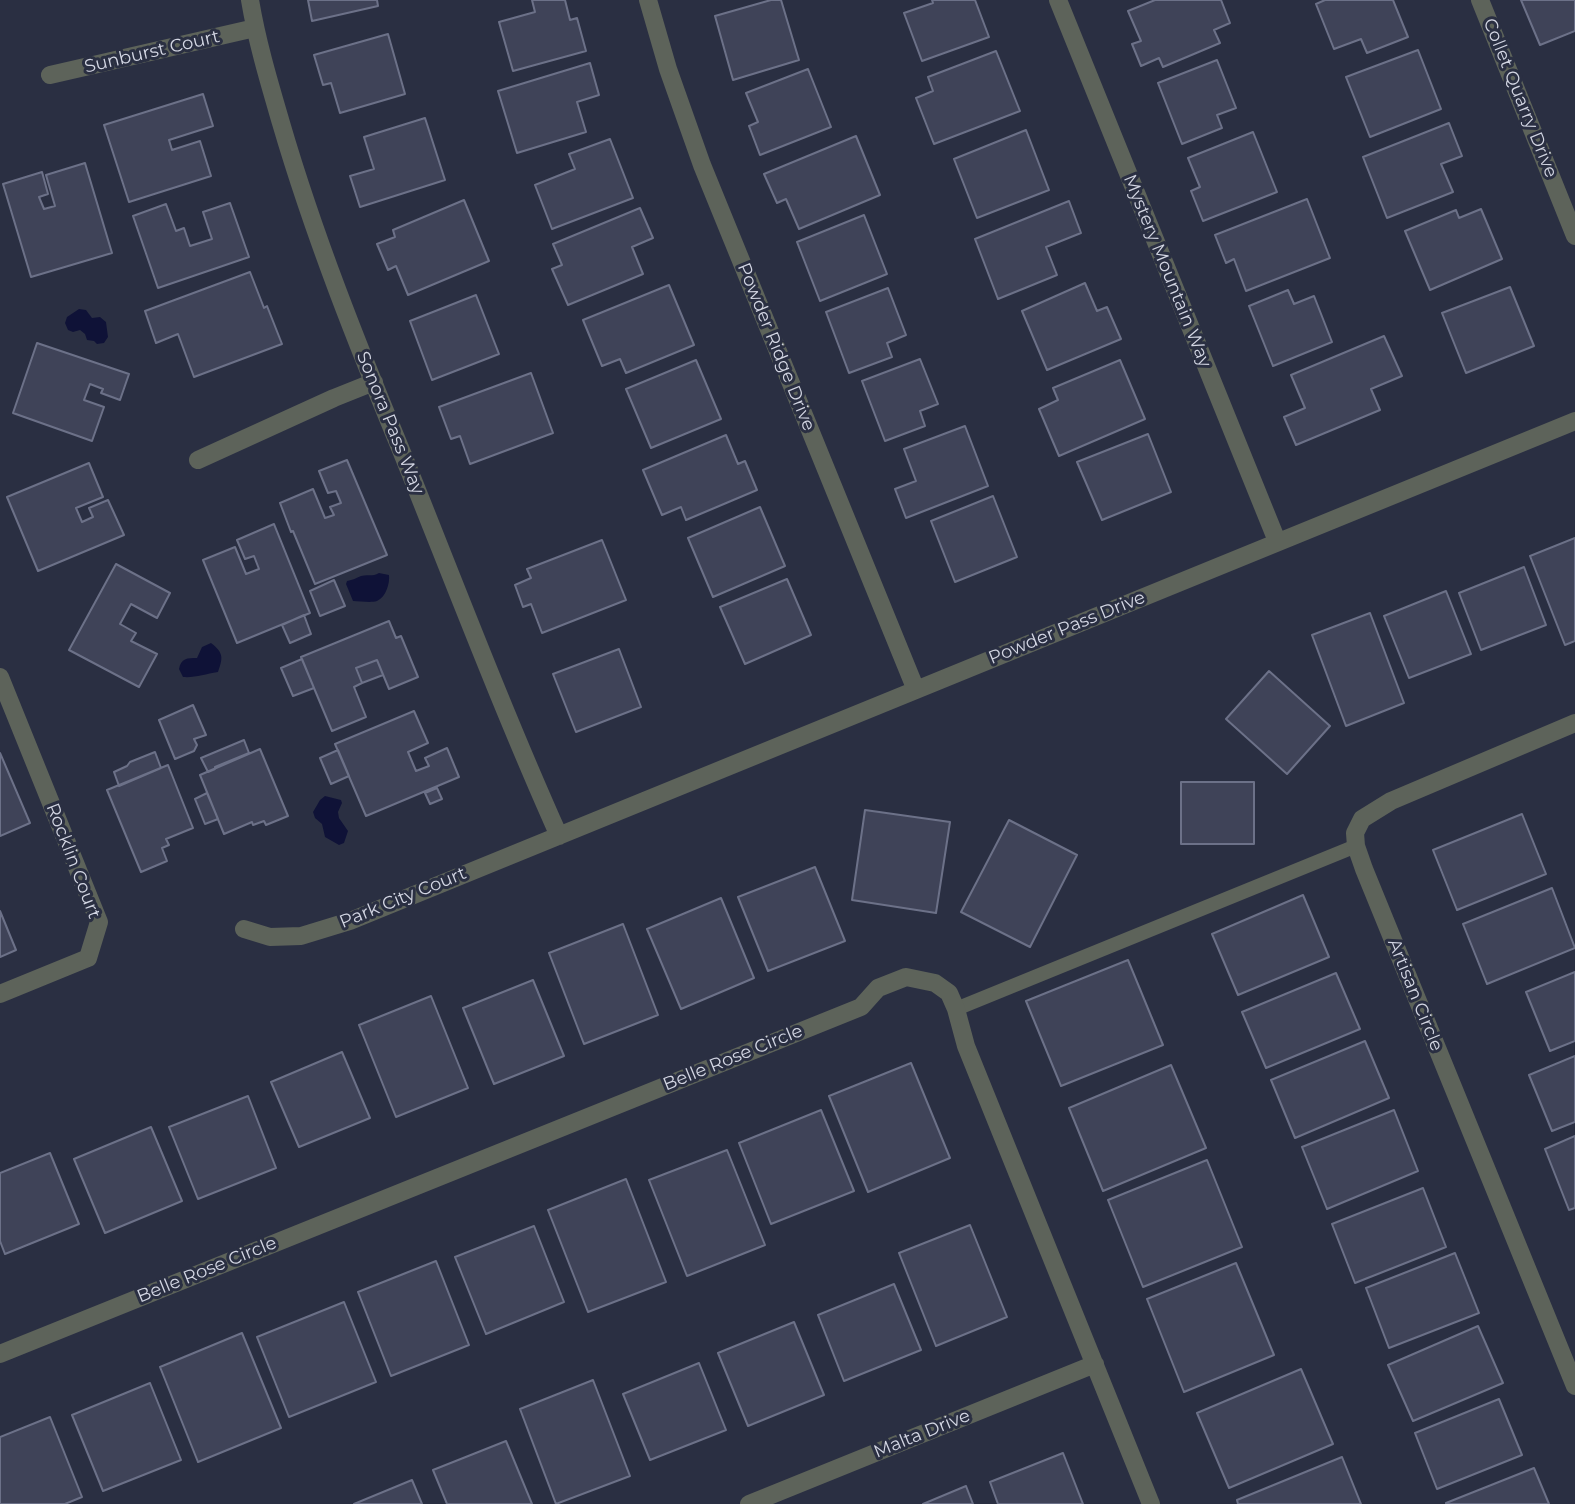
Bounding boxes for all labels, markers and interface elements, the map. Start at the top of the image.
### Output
street label: Collet Quarry Drive [1478,15,1562,181]
street label: Sunburst Court [82,26,222,78]
street label: Mystery Mountain Way [1118,171,1216,371]
street label: Powder Ridge Drive [732,260,820,434]
street label: Sonora Pass Way [351,348,429,498]
street label: Powder Pass Drive [986,587,1148,669]
street label: Rocklin Court [41,800,105,922]
street label: Park City Court [336,863,470,933]
street label: Artisan Circle [1383,936,1447,1054]
street label: Belle Rose Circle [660,1020,806,1096]
street label: Belle Rose Circle [134,1232,280,1308]
street label: Malta Drive [871,1405,973,1463]

